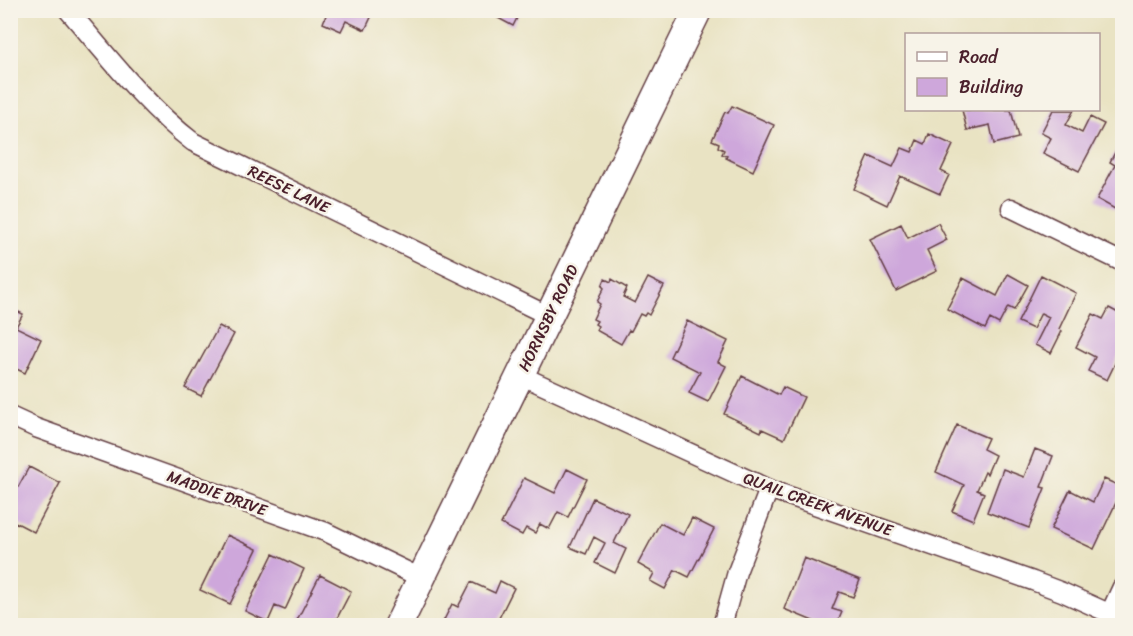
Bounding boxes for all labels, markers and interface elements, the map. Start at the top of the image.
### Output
legend [905,33,1100,111]
text: Road [959,41,999,73]
text: Building [959,71,1023,103]
street label: REESE LANE [243,157,336,222]
street label: HORNSBY ROAD [510,259,587,377]
street label: MADDIE DRIVE [163,461,272,525]
street label: QUAIL CREEK AVENUE [739,463,898,545]

